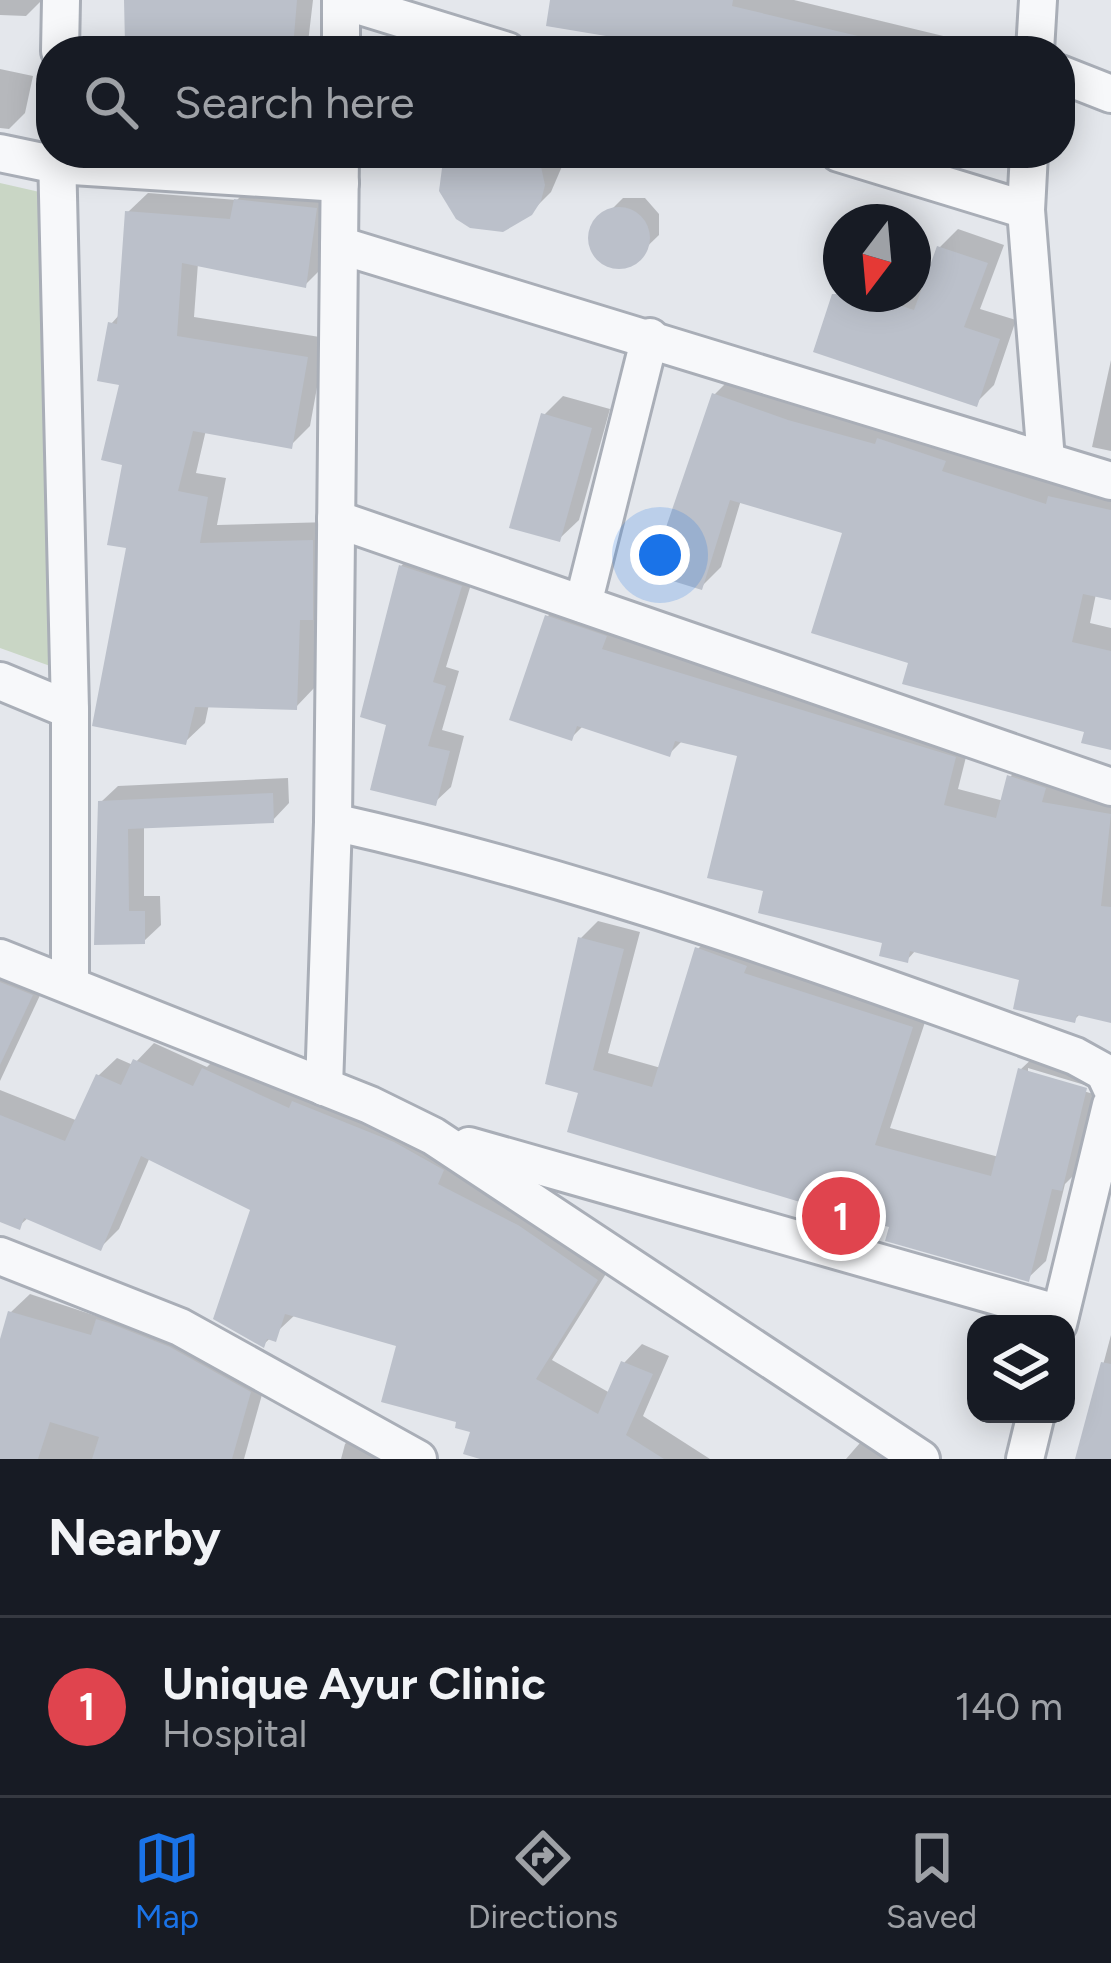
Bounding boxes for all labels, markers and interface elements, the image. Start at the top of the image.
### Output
search box [36,36,1075,168]
icon: search [78,69,144,135]
text: Search here [174,75,414,129]
north arrow [823,204,931,312]
your location [630,525,690,585]
pin: 1 [802,1171,880,1261]
map controls [967,1315,1075,1423]
button: layers [967,1315,1075,1423]
text: Nearby [48,1507,221,1568]
text: Unique Ayur Clinic [162,1656,546,1710]
text: 1 [79,1683,95,1730]
text: 140 m [955,1683,1063,1730]
text: Hospital [162,1710,307,1757]
tab: Map [134,1825,200,1936]
tab: Directions [468,1825,618,1936]
tab: Saved [886,1825,977,1936]

